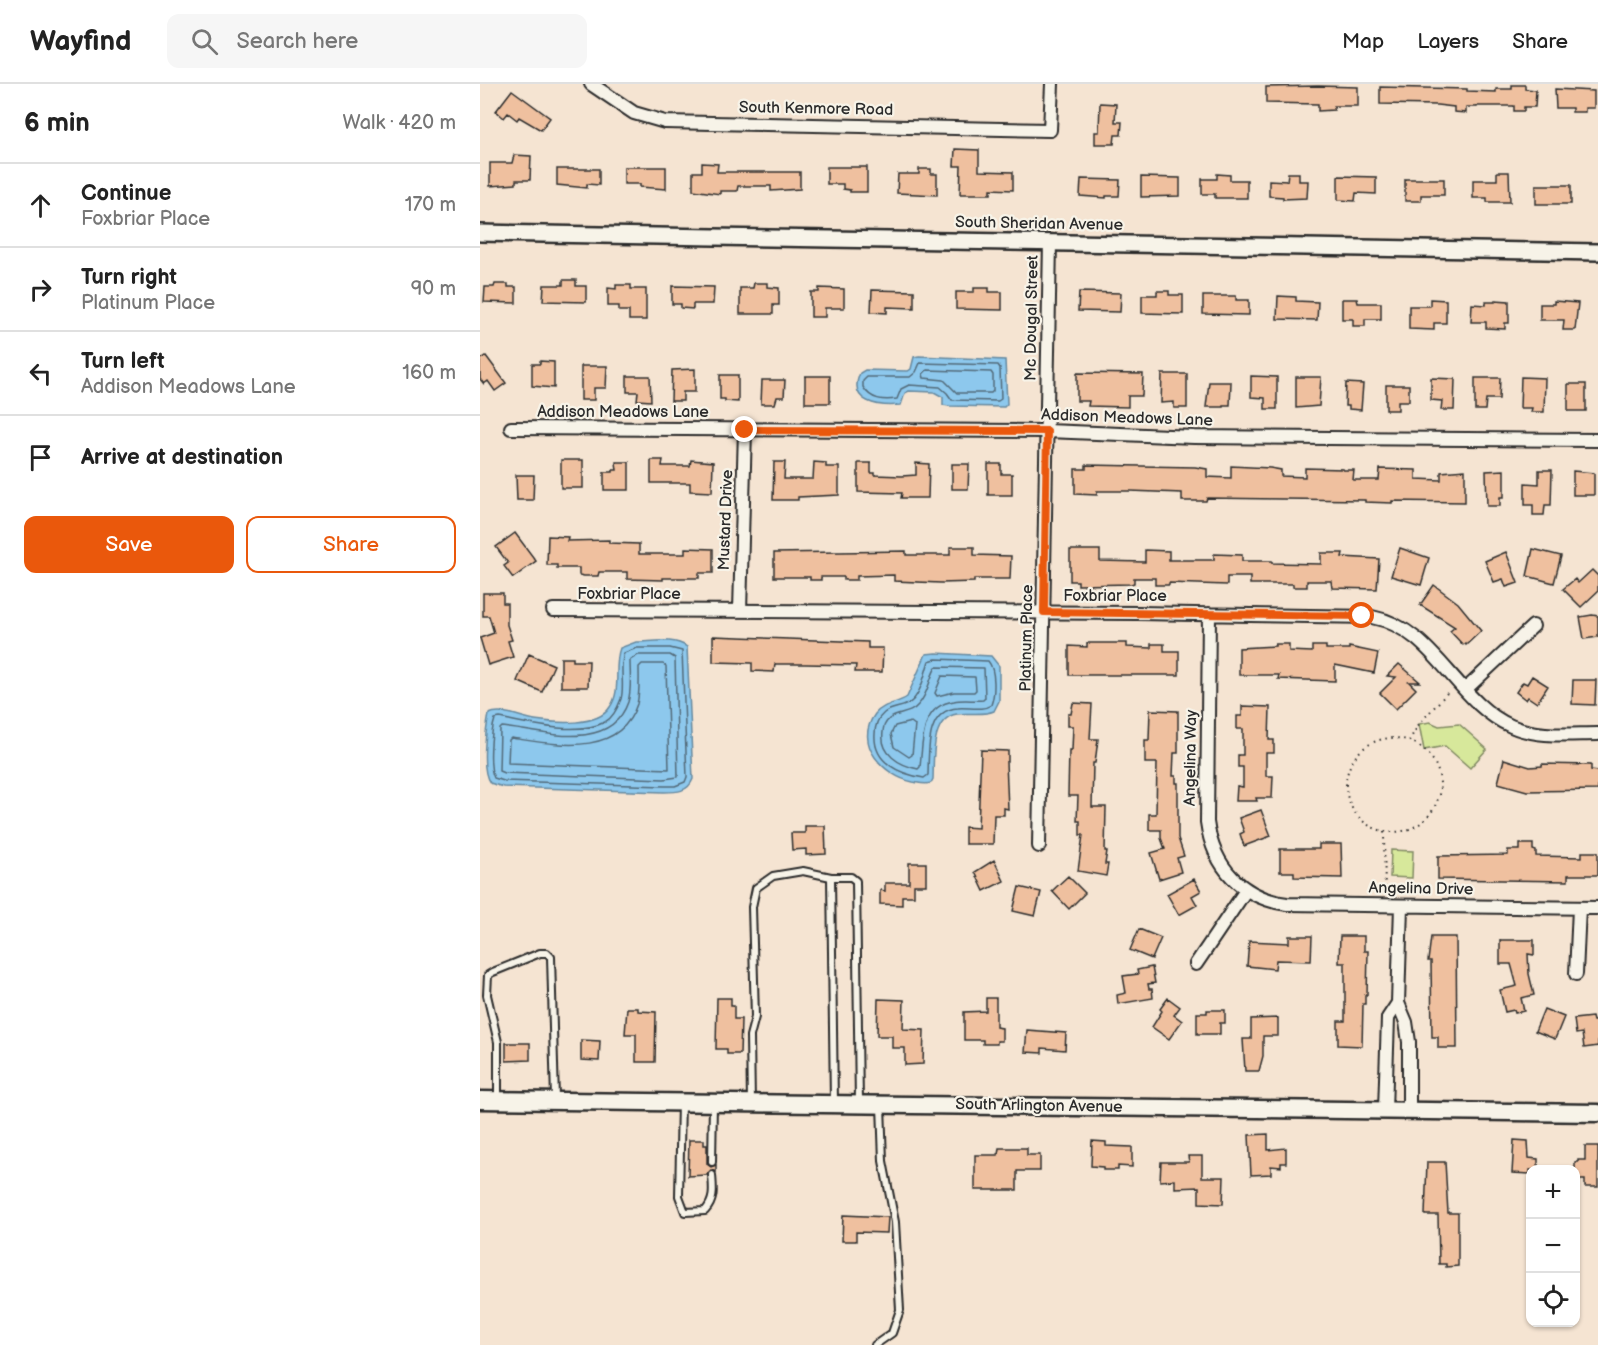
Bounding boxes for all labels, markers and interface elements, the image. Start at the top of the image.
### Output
search box [167,14,587,68]
text: Wayfind [30,25,131,58]
icon: search [188,25,221,58]
text: Search here [236,28,358,55]
text: Map [1342,29,1384,54]
text: Layers [1417,29,1479,54]
text: Share [1512,29,1568,54]
street label: South Kenmore Road [739,98,893,120]
text: 6 min [24,108,90,139]
text: Walk · 420 m [343,111,456,135]
text: Continue [81,180,171,207]
icon: ahead [24,189,57,222]
text: 170 m [405,193,456,217]
text: Foxbriar Place [81,207,210,231]
street label: South Sheridan Avenue [955,213,1124,235]
street label: Mc Dougal Street [1021,255,1043,381]
text: Turn right [81,264,177,291]
icon: right [24,273,57,306]
text: 90 m [411,277,456,301]
text: Platinum Place [81,291,215,315]
text: Turn left [81,348,165,375]
icon: left [24,357,57,390]
text: 160 m [402,361,456,385]
text: Addison Meadows Lane [81,375,296,399]
street label: Addison Meadows Lane [537,403,709,422]
street label: Addison Meadows Lane [1041,406,1214,431]
route end [731,416,757,442]
icon: arrive [24,441,57,474]
text: Arrive at destination [81,444,283,471]
street label: Mustard Drive [715,469,737,571]
button: Save [24,516,234,573]
button: Share [246,516,456,573]
street label: Platinum Place [1017,584,1037,692]
street label: Foxbriar Place [577,585,681,604]
street label: Foxbriar Place [1063,587,1167,606]
route start [1348,602,1374,628]
street label: Angelina Way [1181,709,1201,806]
street label: Angelina Drive [1368,879,1474,899]
street label: South Arlington Avenue [955,1095,1123,1117]
map controls [1526,1165,1580,1327]
button: + [1526,1165,1580,1219]
button: − [1526,1219,1580,1273]
button: locate [1526,1273,1580,1327]

